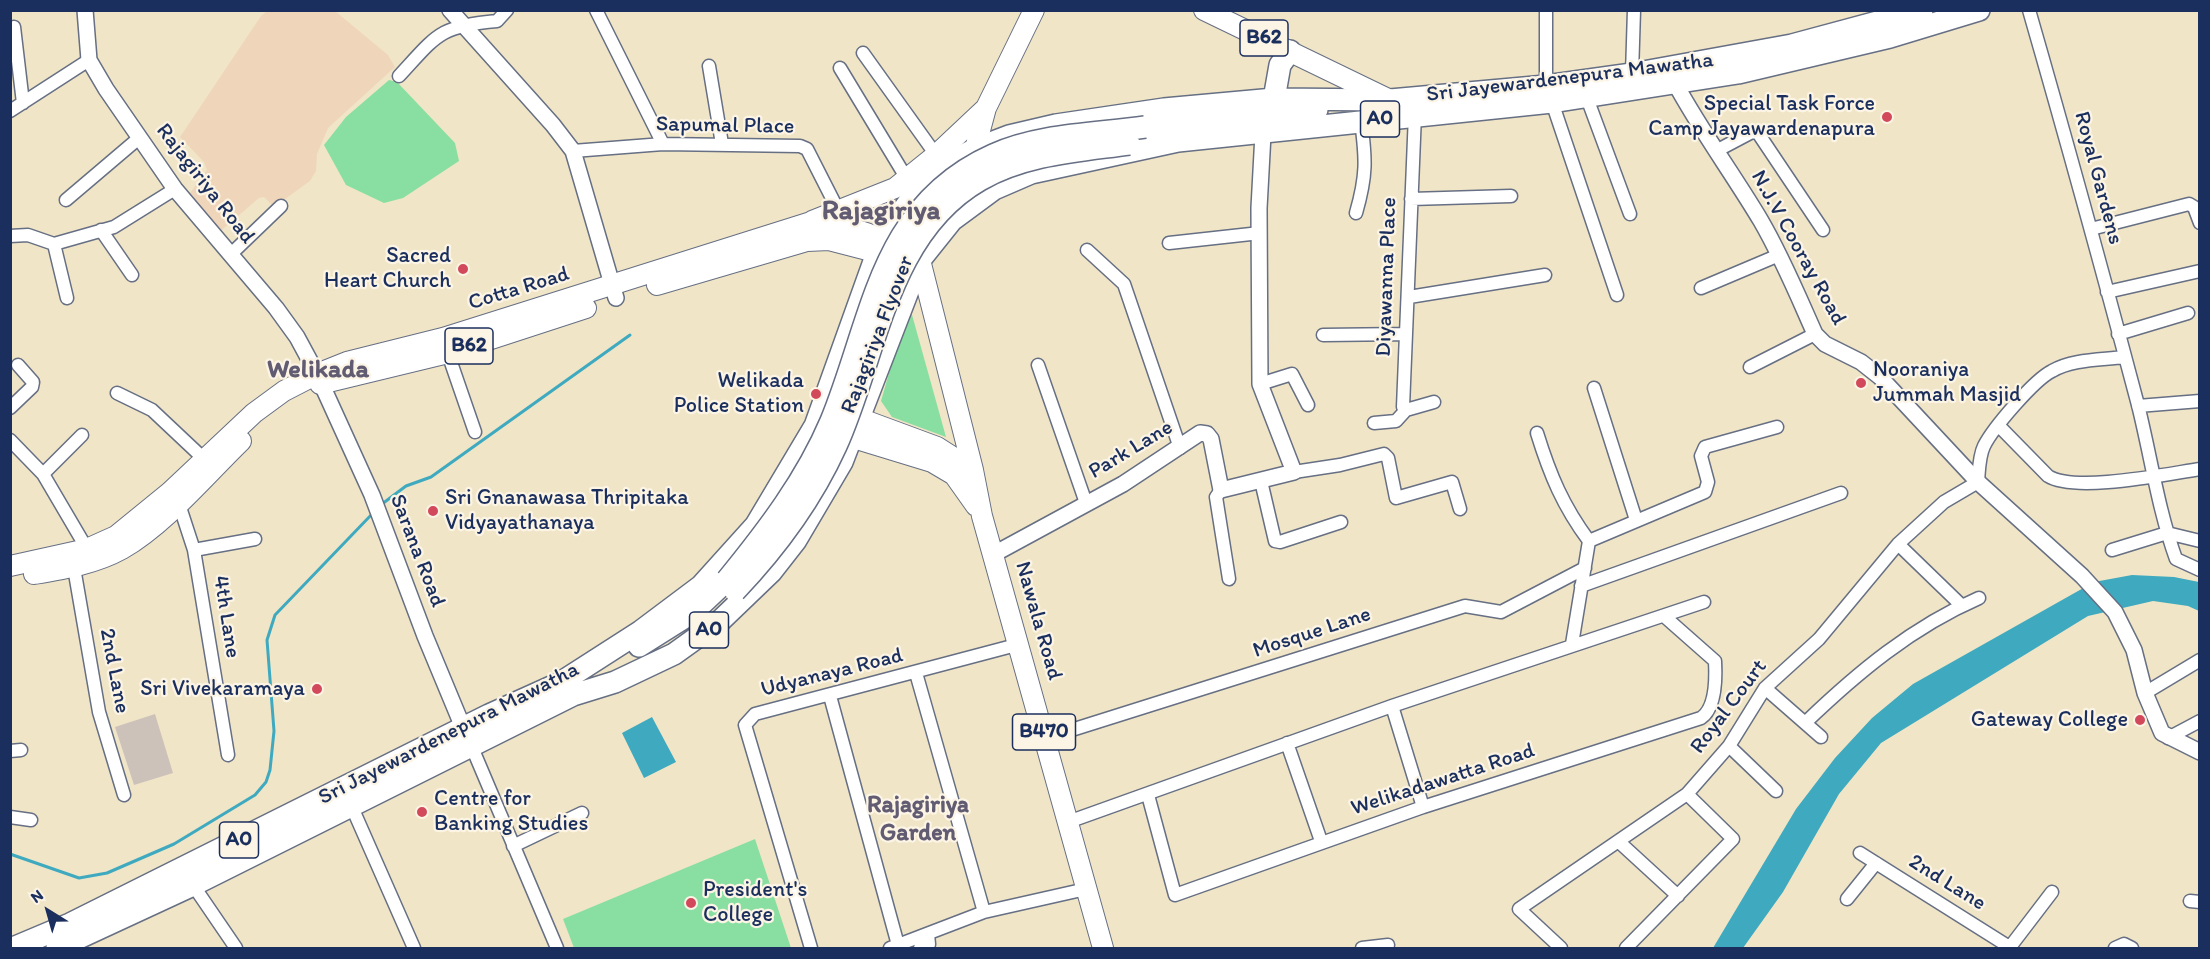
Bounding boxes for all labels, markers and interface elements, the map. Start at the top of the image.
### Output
road number: B62 [1240,20,1288,56]
street label: Sri Jayewardenepura Mawatha [1425,47,1715,109]
place label: Special Task Force Camp Jayawardenapura [1648,91,1875,142]
road number: A0 [1360,101,1400,137]
street label: Royal Gardens [2068,109,2128,247]
marker: Special Task Force Camp Jayawardenapura [1880,110,1894,124]
street label: Sapumal Place [656,112,794,140]
street label: Rajagiriya Road [150,118,260,250]
street label: N.J.V Cooray Road [1744,166,1852,330]
district label: Rajagiriya [822,195,940,229]
street label: Diyawanna Place [1371,197,1403,357]
place label: Sacred Heart Church [324,243,451,294]
street label: Rajagiriya Flyover [836,252,920,418]
street label: Cotta Road [465,261,573,317]
marker: Sacred Heart Church [456,262,470,276]
road number: B62 [445,328,493,364]
district label: Welikada [267,354,369,386]
place label: Nooraniya Jummah Masjid [1873,357,2021,408]
place label: Welikada Police Station [674,368,804,420]
marker: Nooraniya Jummah Masjid [1854,376,1868,390]
marker: Welikada Police Station [809,387,823,401]
street label: Park Lane [1084,415,1178,485]
place label: Sri Gnanawasa Thripitaka Vidyayathanaya [445,485,689,536]
street label: Sarana Road [383,491,451,611]
marker: Sri Gnanawasa Thripitaka Vidyayathanaya [426,504,440,518]
street label: Nawala Road [1008,559,1068,683]
street label: 4th Lane [206,574,246,660]
street label: Mosque Lane [1250,602,1374,664]
road number: A0 [690,612,728,648]
street label: 2nd Lane [93,626,135,716]
street label: Udyanaya Road [758,643,906,703]
street label: Royal Court [1685,655,1773,759]
street label: Sri Jayewardenepura Mawatha [314,657,584,811]
place label: Sri Vivekaramaya [140,676,305,702]
marker: Sri Vivekaramaya [310,682,324,696]
place label: Gateway College [1971,707,2128,733]
marker: Gateway College [2133,713,2147,727]
road number: B470 [1012,714,1076,750]
street label: Welikadawatta Road [1348,738,1538,822]
place label: Centre for Banking Studies [434,786,588,837]
district label: Rajagiriya Garden [867,792,969,848]
marker: Centre for Banking Studies [415,805,429,819]
road number: A0 [220,822,258,858]
street label: 2nd Lane [1903,849,1991,917]
place label: President's College [703,877,807,928]
north arrow [18,881,78,941]
text: N [27,885,47,907]
marker: President's College [684,896,698,910]

